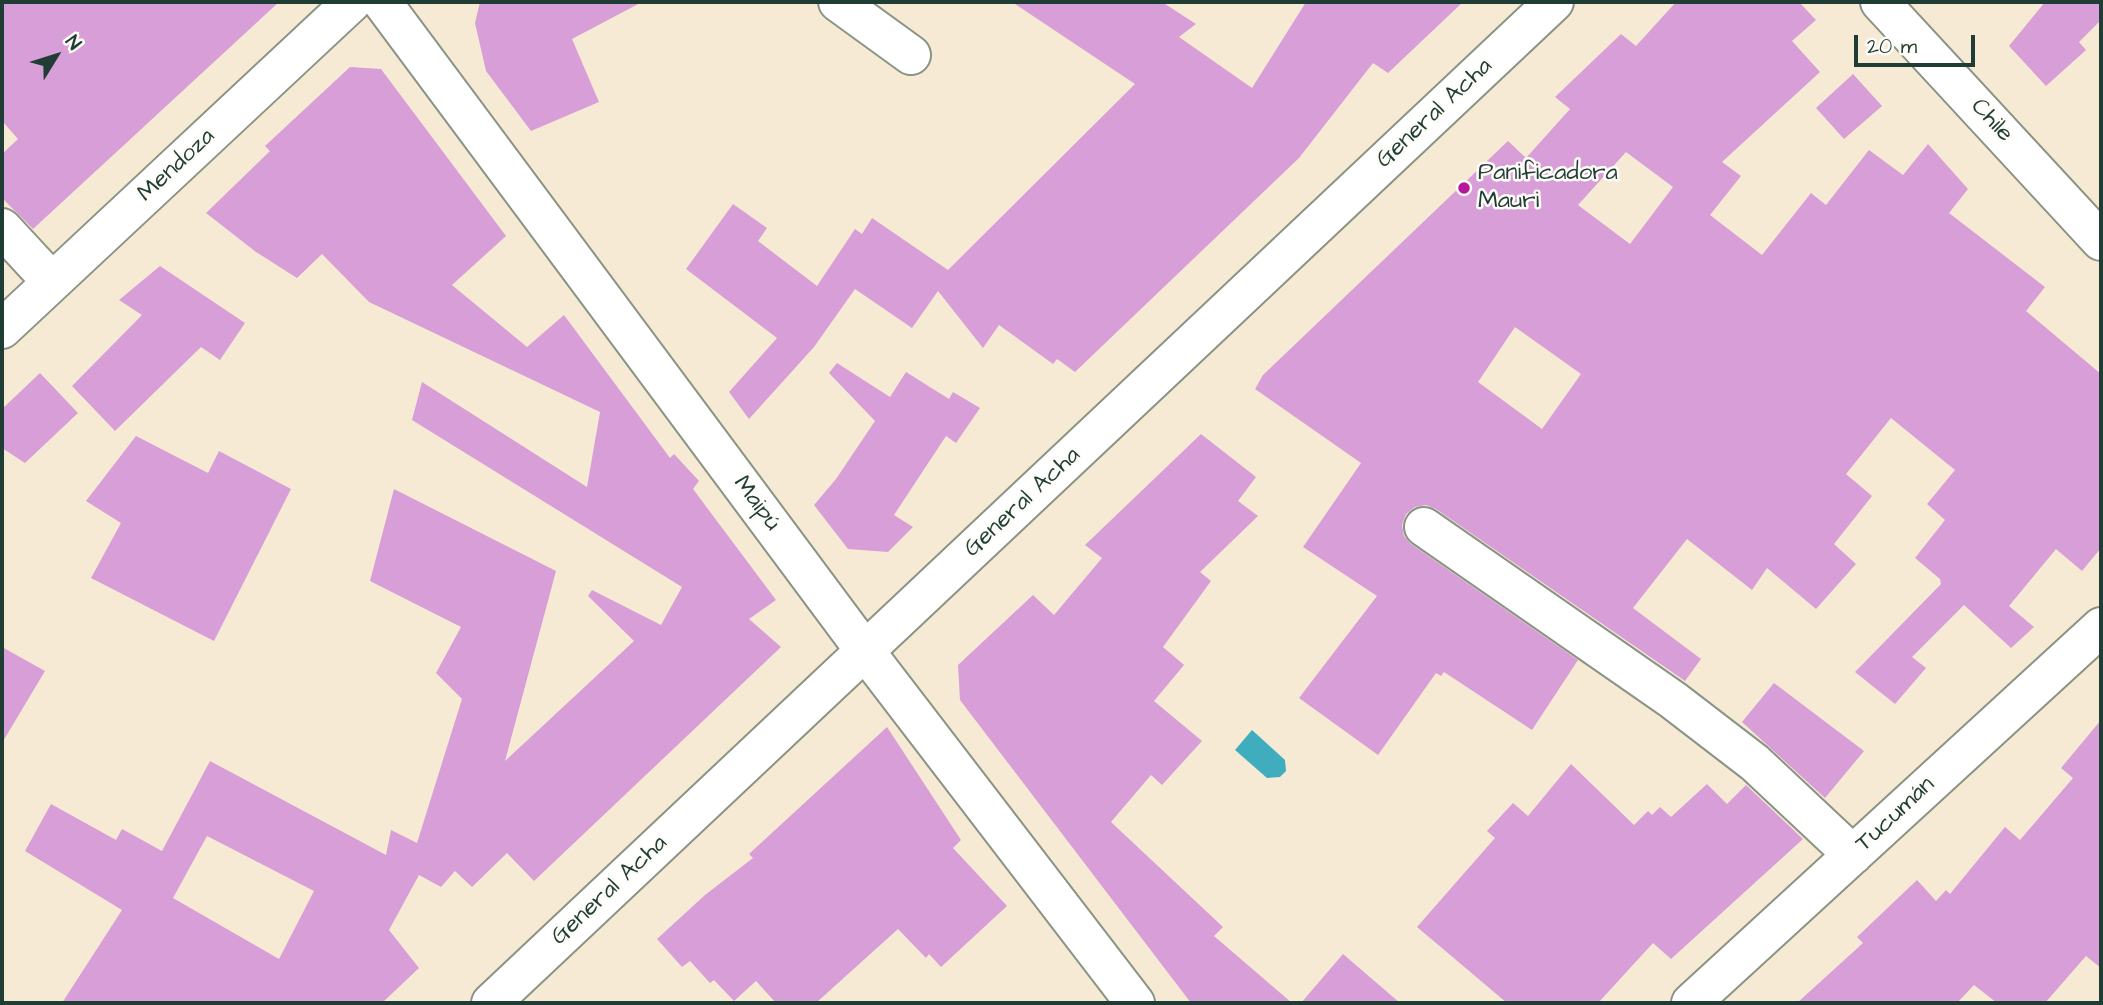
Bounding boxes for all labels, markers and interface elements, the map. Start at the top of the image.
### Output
north arrow [21,21,91,91]
scale bar [1858,21,1979,65]
text: N [59,30,87,56]
text: 20 m [1867,32,1917,61]
street label: General Acha [1371,53,1499,175]
street label: Chile [1964,93,2018,149]
street label: Mendoza [133,123,221,209]
place label: Panificadora Mauri [1478,160,1618,216]
marker: Panificadora Mauri [1456,180,1472,196]
street label: General Acha [959,442,1087,564]
street label: Maipú [726,471,786,537]
street label: Tucumán [1851,771,1941,859]
street label: General Acha [546,830,674,952]

